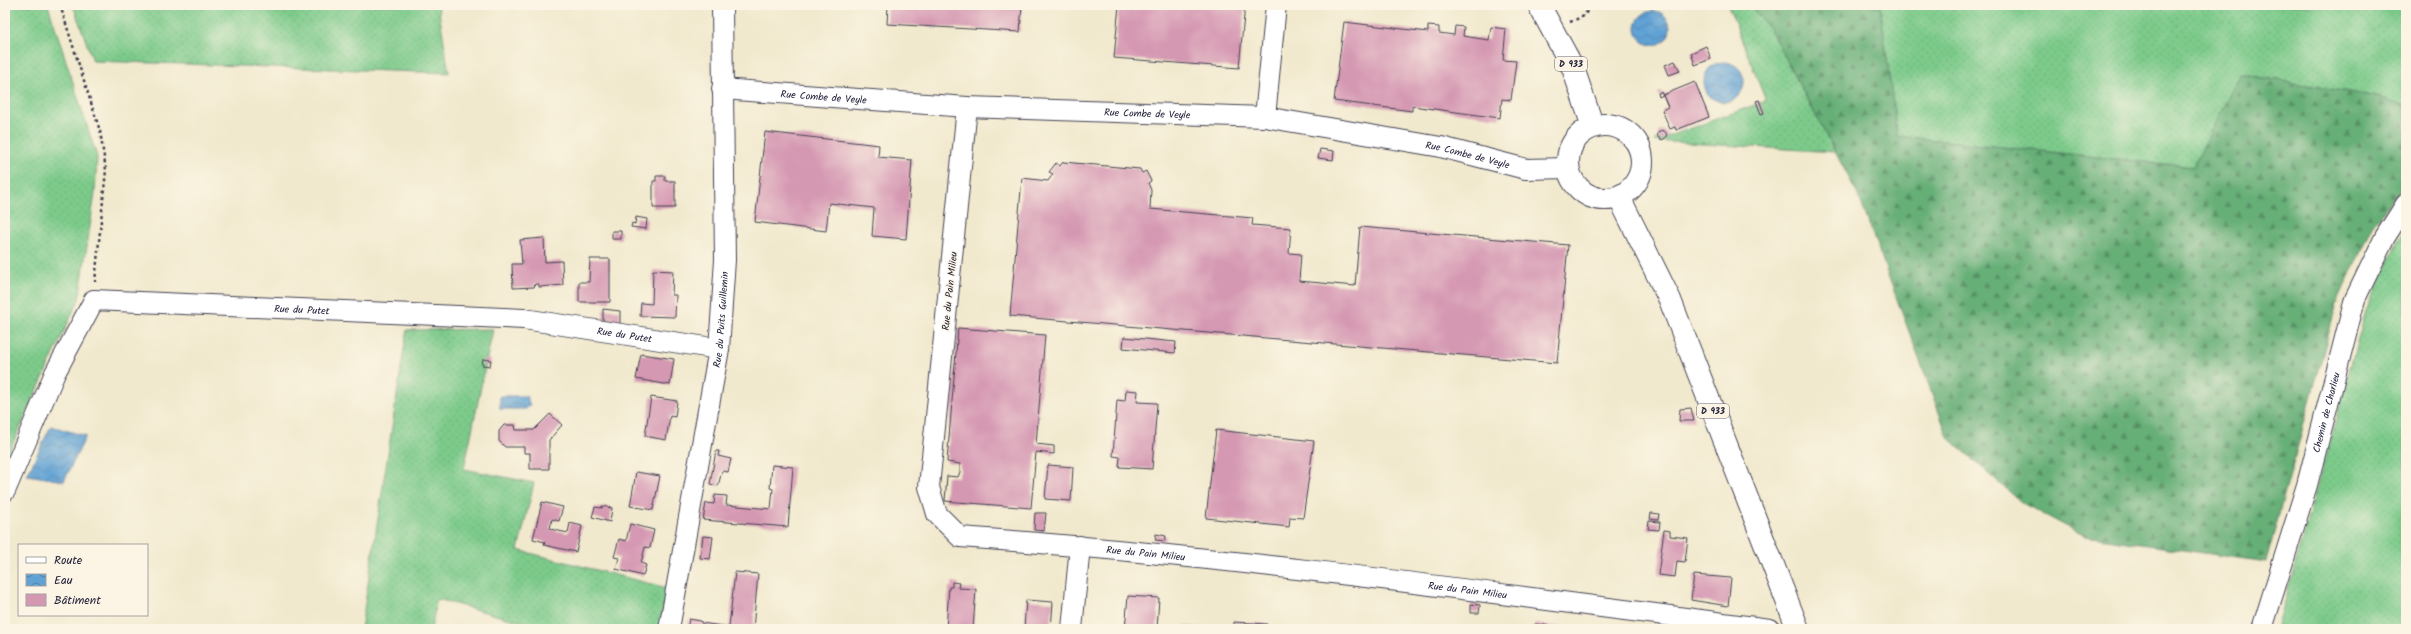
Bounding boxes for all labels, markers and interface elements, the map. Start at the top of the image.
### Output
road number: D 933 [1555,57,1587,71]
street label: Rue Combe de Veyle [780,86,868,109]
street label: Rue Combe de Veyle [1104,105,1191,124]
street label: Rue Combe de Veyle [1424,137,1512,174]
street label: Rue du Pain Milieu [938,251,962,331]
street label: Rue du Puits Guillemin [709,271,733,369]
street label: Rue du Putet [274,301,330,319]
street label: Rue du Putet [596,323,653,348]
street label: Chemin de Charlieu [2309,370,2345,455]
road number: D 933 [1697,404,1729,418]
street label: Rue du Pain Milieu [1105,542,1186,566]
legend [18,544,148,616]
text: Route [54,551,83,570]
text: Eau [54,571,73,590]
street label: Rue du Pain Milieu [1427,578,1508,604]
text: Bâtiment [54,591,101,610]

